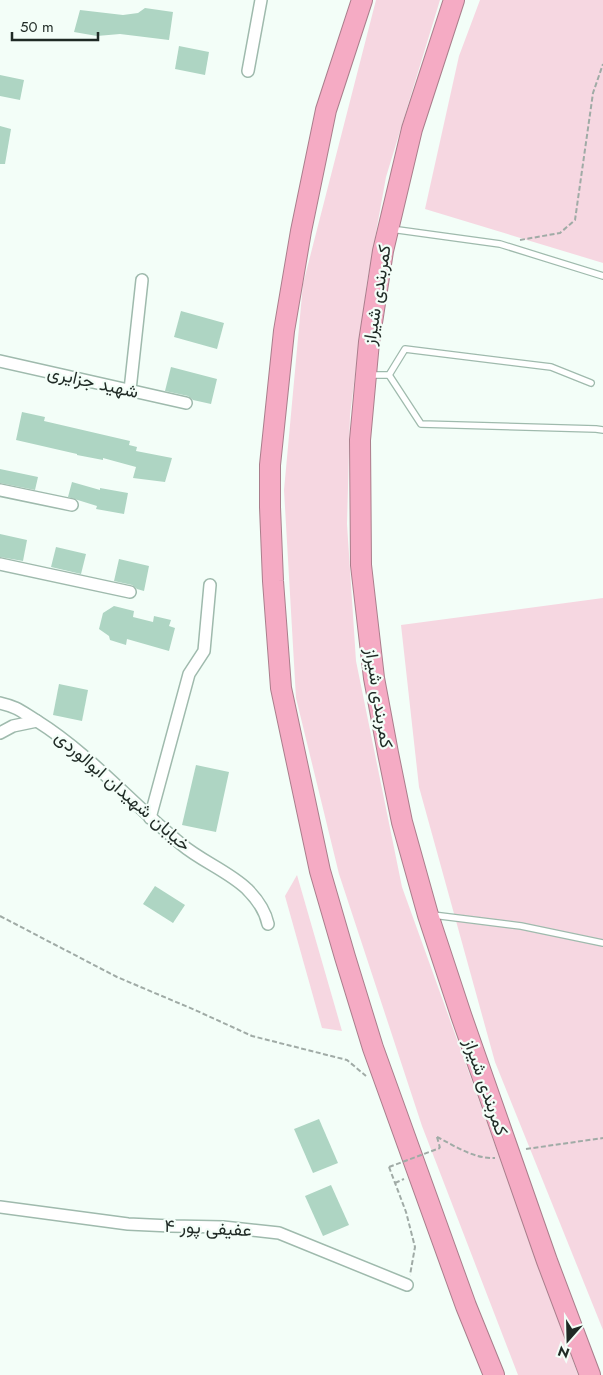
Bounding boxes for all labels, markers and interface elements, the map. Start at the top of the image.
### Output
scale bar [12,10,99,42]
text: 50 m [20,16,54,38]
street label: کمربندی شیراز [356,243,398,348]
street label: شهید جزایری [45,359,141,405]
street label: کمربندی شیراز [358,645,400,750]
street label: خیابان شهیدان ابوالوردی [49,724,197,858]
street label: کمربندی شیراز [457,1034,515,1139]
street label: عفیفی پور ۴ [164,1213,252,1243]
north arrow [543,1315,593,1365]
text: N [555,1341,572,1364]

